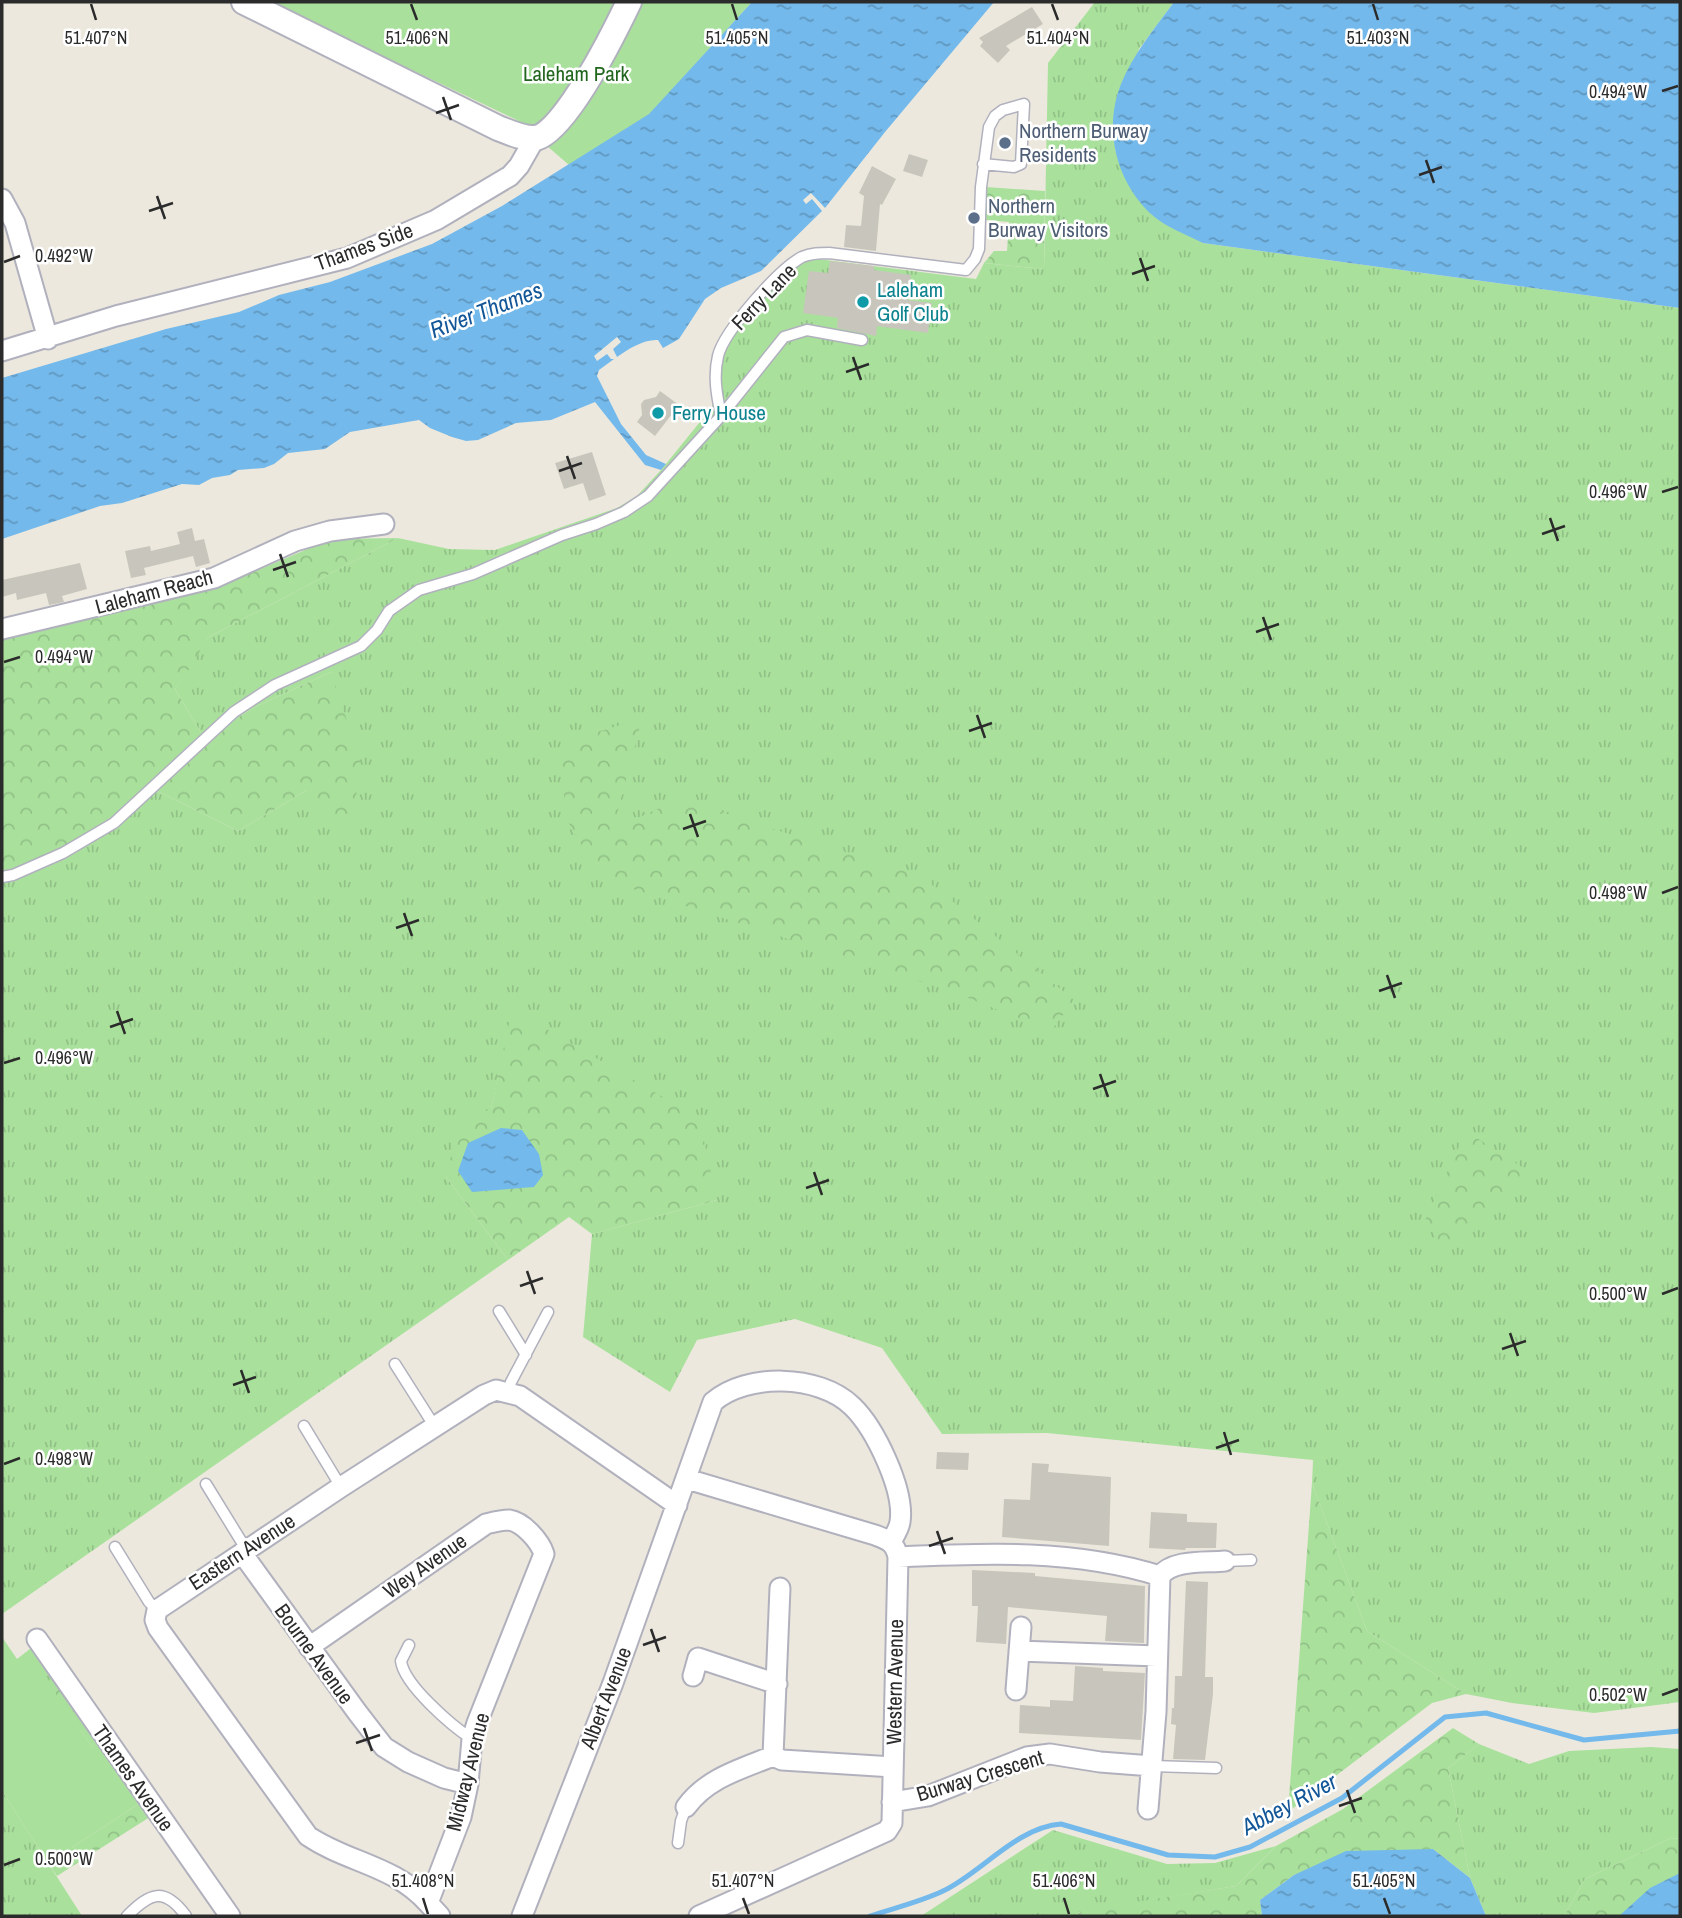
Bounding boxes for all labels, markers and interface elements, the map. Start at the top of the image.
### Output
text: 51.407°N [65,25,128,50]
text: 51.406°N [386,25,449,50]
text: 51.405°N [706,25,769,50]
text: 51.404°N [1027,25,1090,50]
text: 51.403°N [1347,25,1410,50]
park label: Laleham Park [523,59,630,88]
text: 0.494°W [1589,79,1647,104]
place label: Northern Burway Residents [1019,116,1149,169]
marker: Northern Burway Residents [997,135,1013,151]
place label: Northern Burway Visitors [988,191,1108,244]
marker: Northern Burway Visitors [966,210,982,226]
street label: Thames Side [311,215,417,278]
text: 0.492°W [35,243,93,268]
street label: Ferry Lane [725,257,803,336]
water label: River Thames [425,274,546,345]
place label: Laleham Golf Club [877,275,949,328]
marker: Laleham Golf Club [855,294,871,310]
place label: Ferry House [672,398,766,427]
marker: Ferry House [650,405,666,421]
text: 0.496°W [1589,479,1647,504]
street label: Laleham Reach [92,562,216,621]
text: 0.494°W [35,644,93,669]
text: 0.498°W [1589,880,1647,905]
text: 0.496°W [35,1045,93,1070]
text: 0.500°W [1589,1281,1647,1306]
text: 0.498°W [35,1446,93,1471]
street label: Eastern Avenue [183,1506,300,1597]
street label: Wey Avenue [377,1526,472,1605]
street label: Bourne Avenue [268,1598,361,1710]
street label: Western Avenue [879,1619,910,1745]
street label: Albert Avenue [572,1643,638,1754]
text: 0.502°W [1589,1682,1647,1707]
street label: Midway Avenue [439,1710,496,1834]
street label: Thames Avenue [86,1719,181,1837]
street label: Burway Crescent [913,1742,1047,1809]
water label: Abbey River [1235,1765,1342,1842]
text: 0.500°W [35,1846,93,1871]
text: 51.408°N [392,1868,455,1893]
text: 51.407°N [712,1868,775,1893]
text: 51.406°N [1033,1868,1096,1893]
text: 51.405°N [1353,1868,1416,1893]

